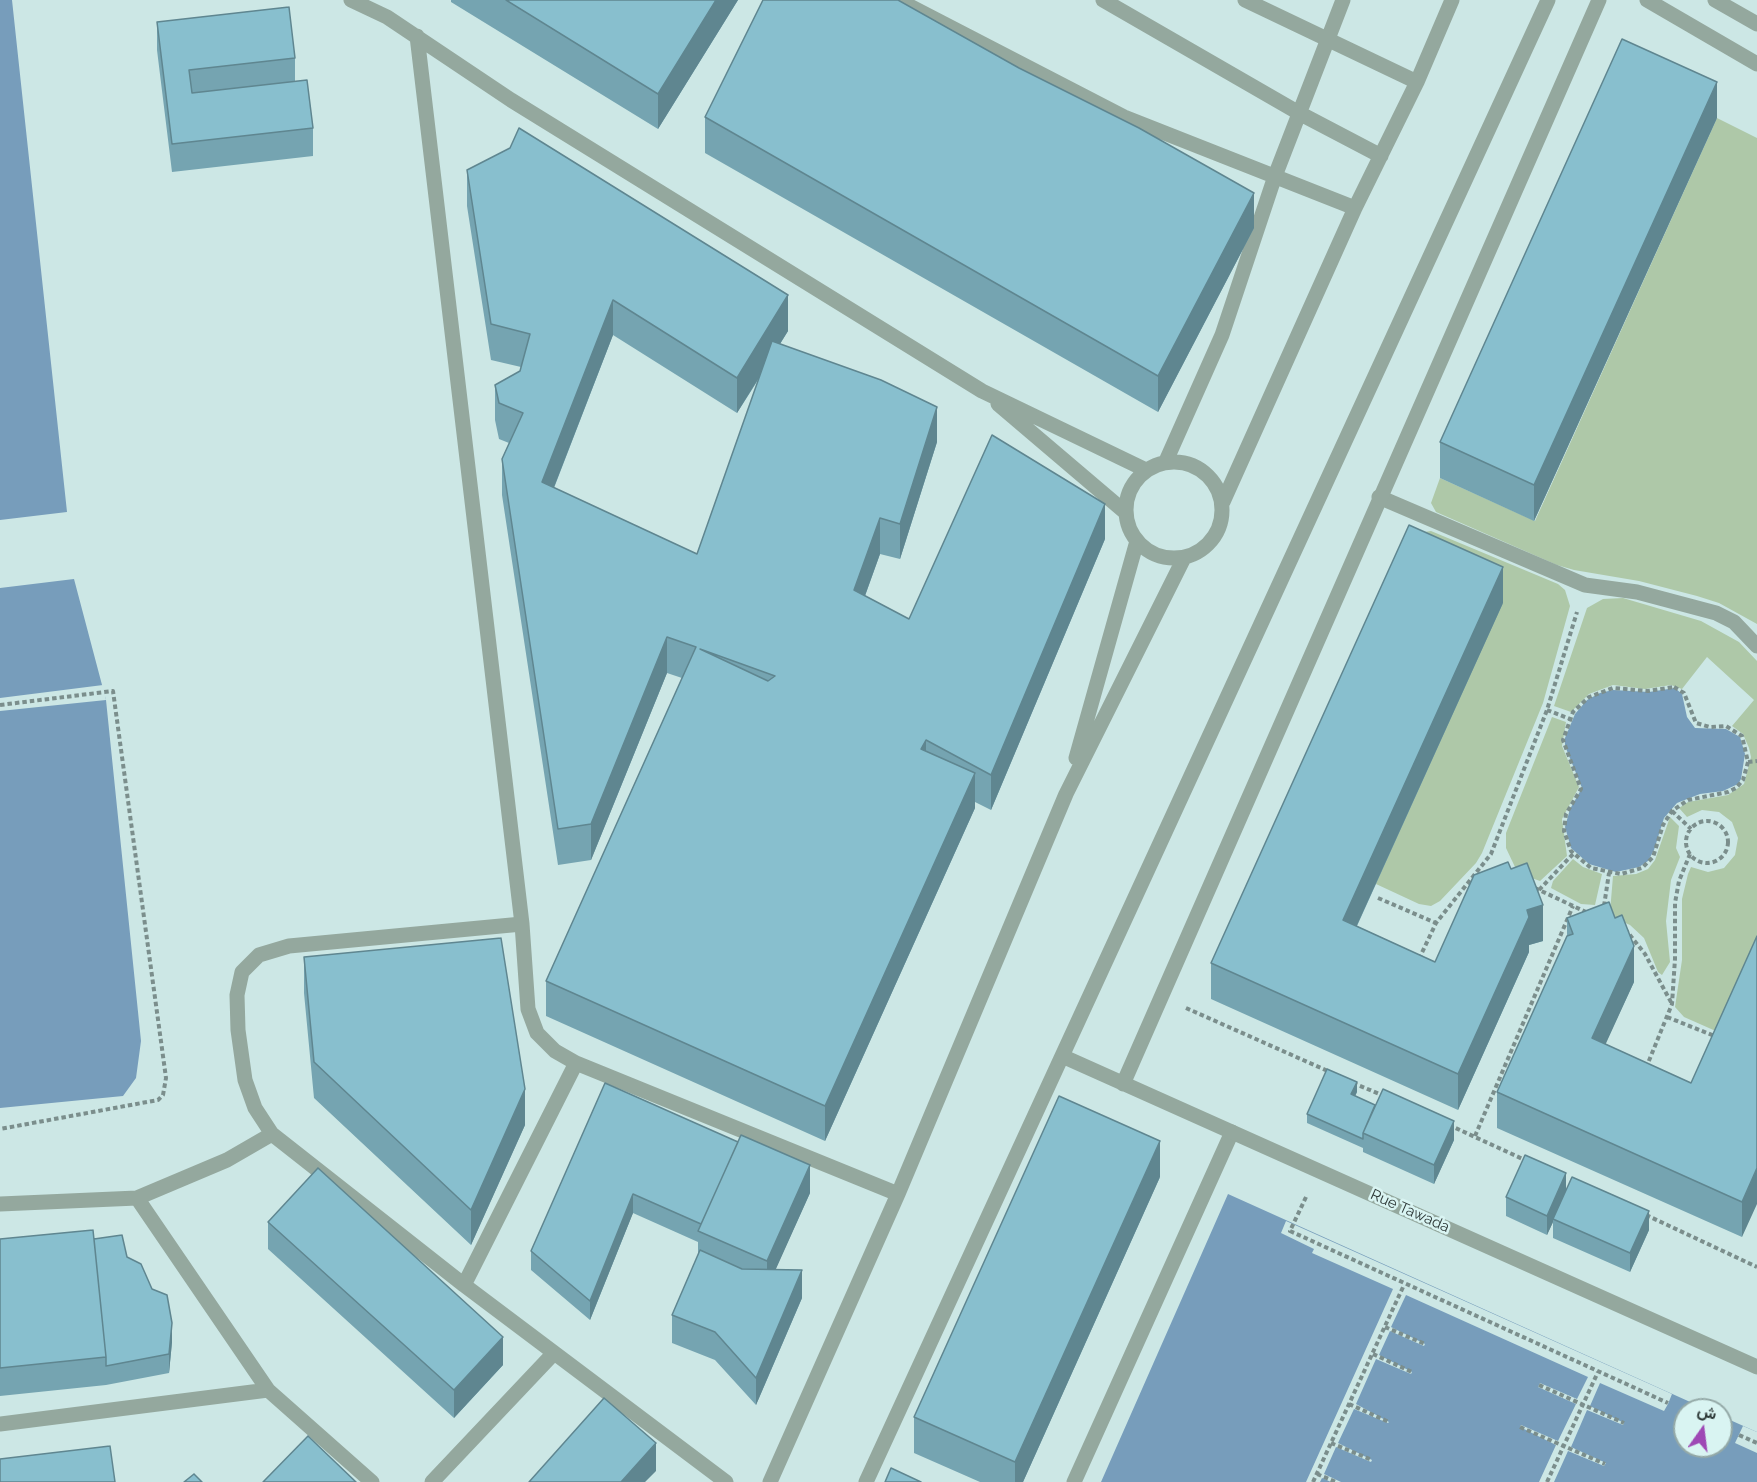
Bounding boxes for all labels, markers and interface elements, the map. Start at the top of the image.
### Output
street label: Rue Tawada [1368,1186,1452,1236]
north arrow [1673,1398,1733,1458]
text: ش [1695,1400,1719,1424]

